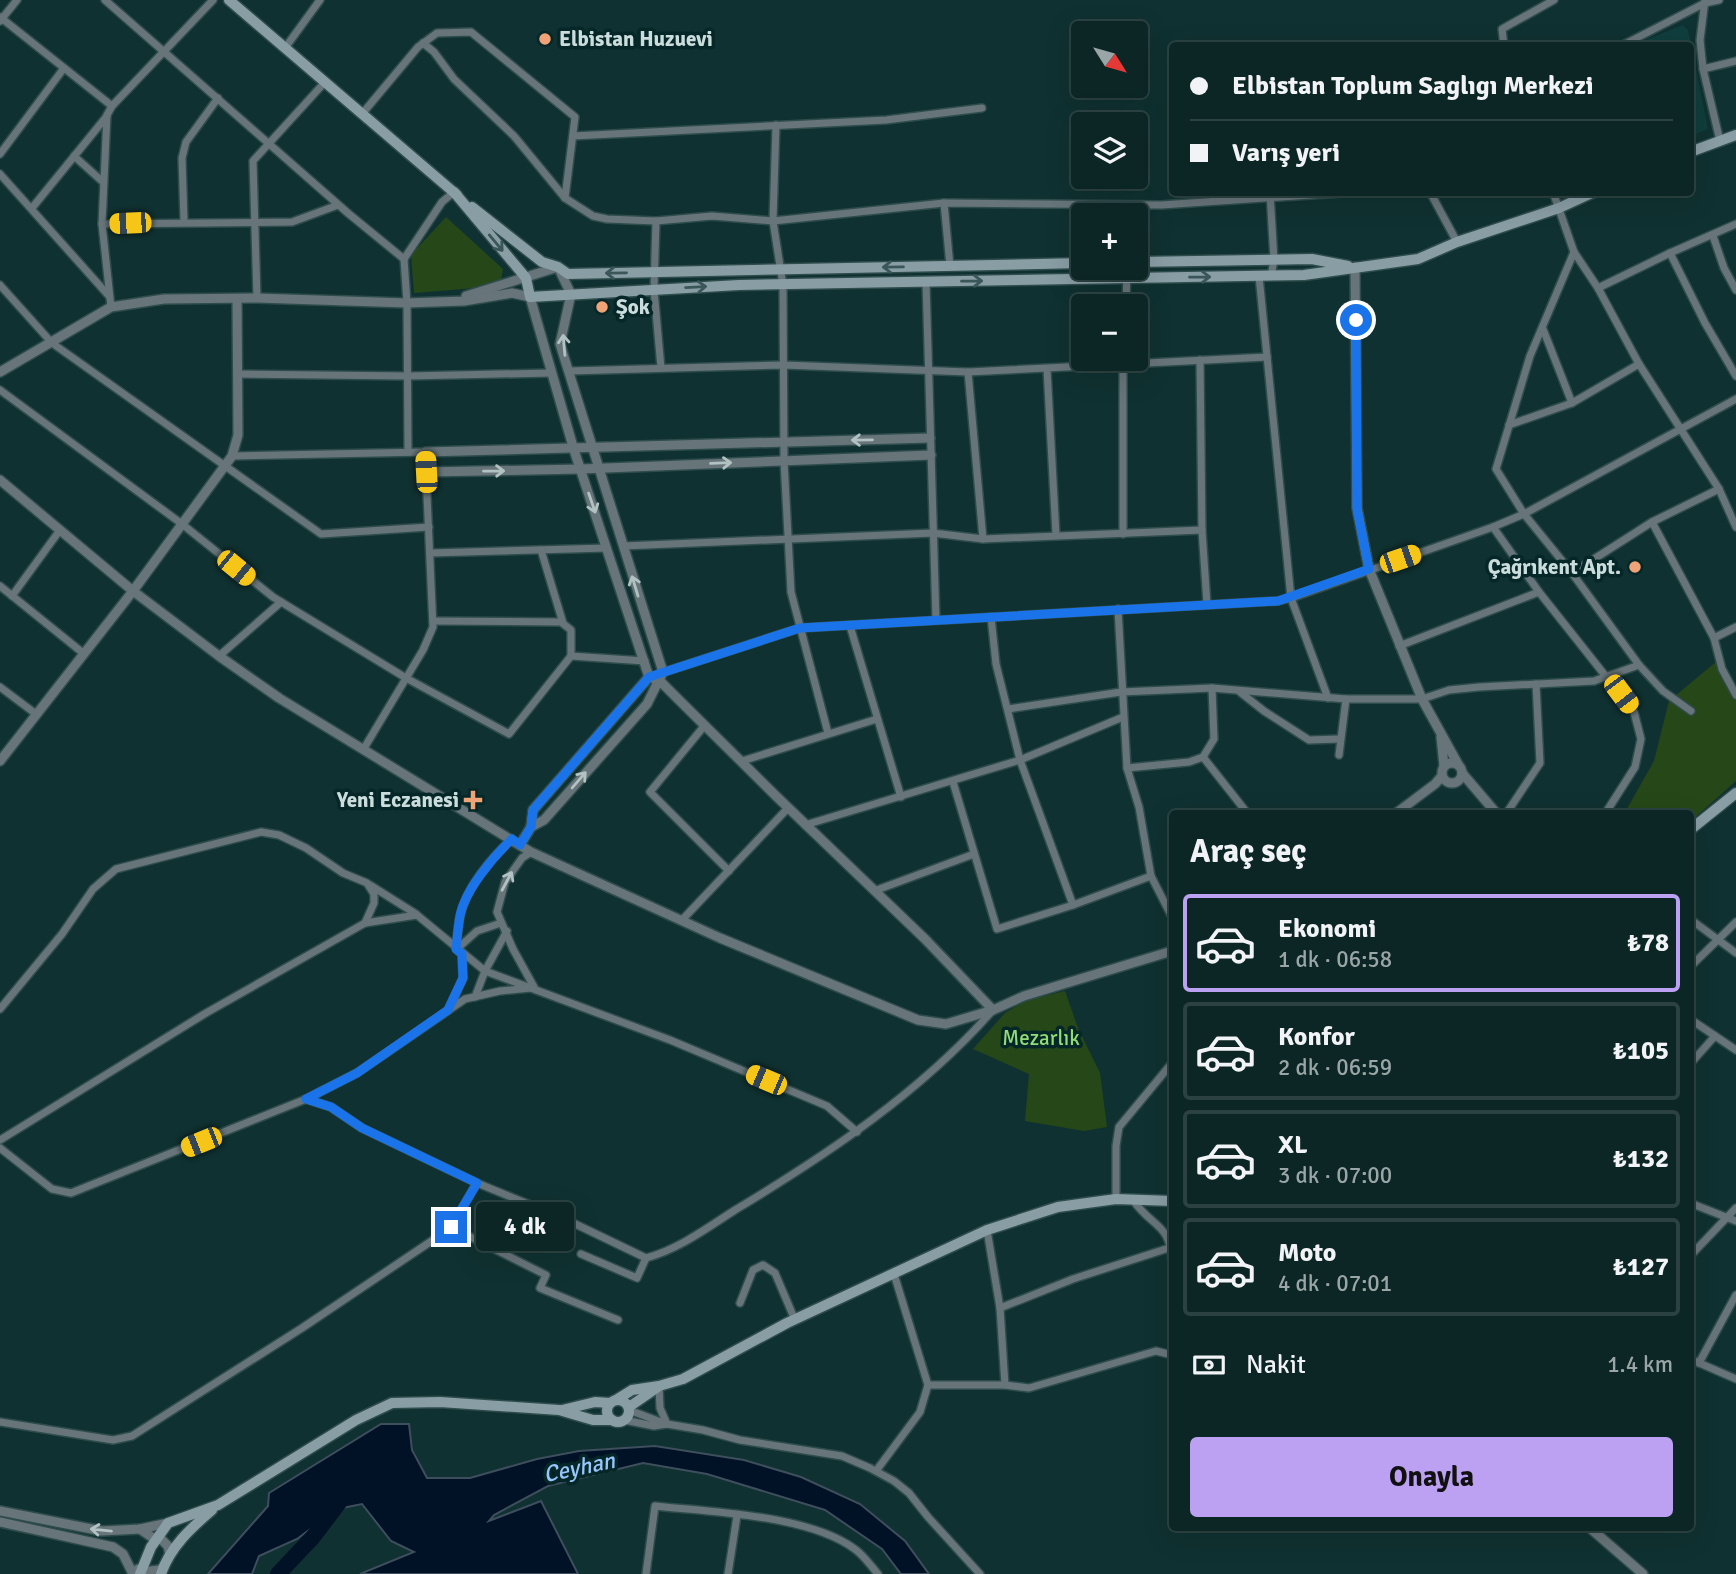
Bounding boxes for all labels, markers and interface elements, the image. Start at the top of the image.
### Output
north arrow [1071,21,1148,98]
map controls [1071,21,1148,371]
place label: Elbistan Huzuevi [559,26,713,52]
marker: Elbistan Huzuevi [537,31,553,47]
text: Elbistan Toplum Saglıgı Merkezi [1232,70,1594,102]
button: layers [1071,112,1148,189]
text: Varış yeri [1232,137,1340,169]
button: + [1071,203,1148,280]
car [109,212,152,234]
one-way arrow [488,233,504,251]
one-way arrow [881,261,904,274]
one-way arrow [605,266,628,280]
one-way arrow [1188,270,1211,284]
one-way arrow [961,274,984,287]
one-way arrow [684,281,707,294]
place label: Şok [616,294,650,320]
button: − [1071,294,1148,371]
marker: Şok [594,299,610,315]
route start [1340,304,1372,336]
one-way arrow [557,334,570,357]
one-way arrow [851,433,874,447]
car [415,450,438,494]
one-way arrow [710,457,733,470]
one-way arrow [482,464,505,477]
one-way arrow [587,491,599,513]
car [1377,542,1424,576]
car [214,547,259,589]
place label: Çağrıkent Apt. [1488,554,1621,580]
marker: Çağrıkent Apt. [1627,559,1643,575]
one-way arrow [628,575,641,597]
car [1600,671,1643,717]
one-way arrow [571,772,588,789]
place label: Yeni Eczanesi [336,787,459,813]
marker: Yeni Eczanesi [465,792,481,808]
text: Araç seç [1190,832,1307,871]
one-way arrow [500,872,514,892]
icon: car [1194,912,1257,975]
text: Ekonomi [1278,913,1376,945]
text: ₺78 [1627,927,1669,959]
text: 1 dk · 06:58 [1278,945,1392,974]
icon: car [1194,1020,1257,1083]
text: Konfor [1278,1021,1355,1053]
park label: Mezarlık [1002,1025,1080,1051]
text: ₺105 [1613,1035,1669,1067]
text: 2 dk · 06:59 [1278,1053,1392,1082]
car [743,1062,790,1098]
car [178,1124,225,1160]
icon: car [1194,1128,1257,1191]
text: XL [1278,1129,1308,1161]
text: ₺132 [1613,1143,1669,1175]
text: 3 dk · 07:00 [1278,1161,1392,1190]
callout: 4 dk [476,1202,574,1252]
route end [435,1211,467,1243]
text: 4 dk [504,1212,546,1241]
icon: car [1194,1236,1257,1299]
text: Moto [1278,1237,1336,1269]
text: ₺127 [1613,1251,1669,1283]
text: 4 dk · 07:01 [1278,1269,1392,1298]
icon: cash [1190,1346,1228,1384]
text: Nakit [1246,1349,1306,1381]
text: 1.4 km [1607,1350,1673,1379]
button: Onayla [1190,1437,1673,1517]
water label: Ceyhan [541,1445,619,1489]
one-way arrow [90,1523,112,1536]

